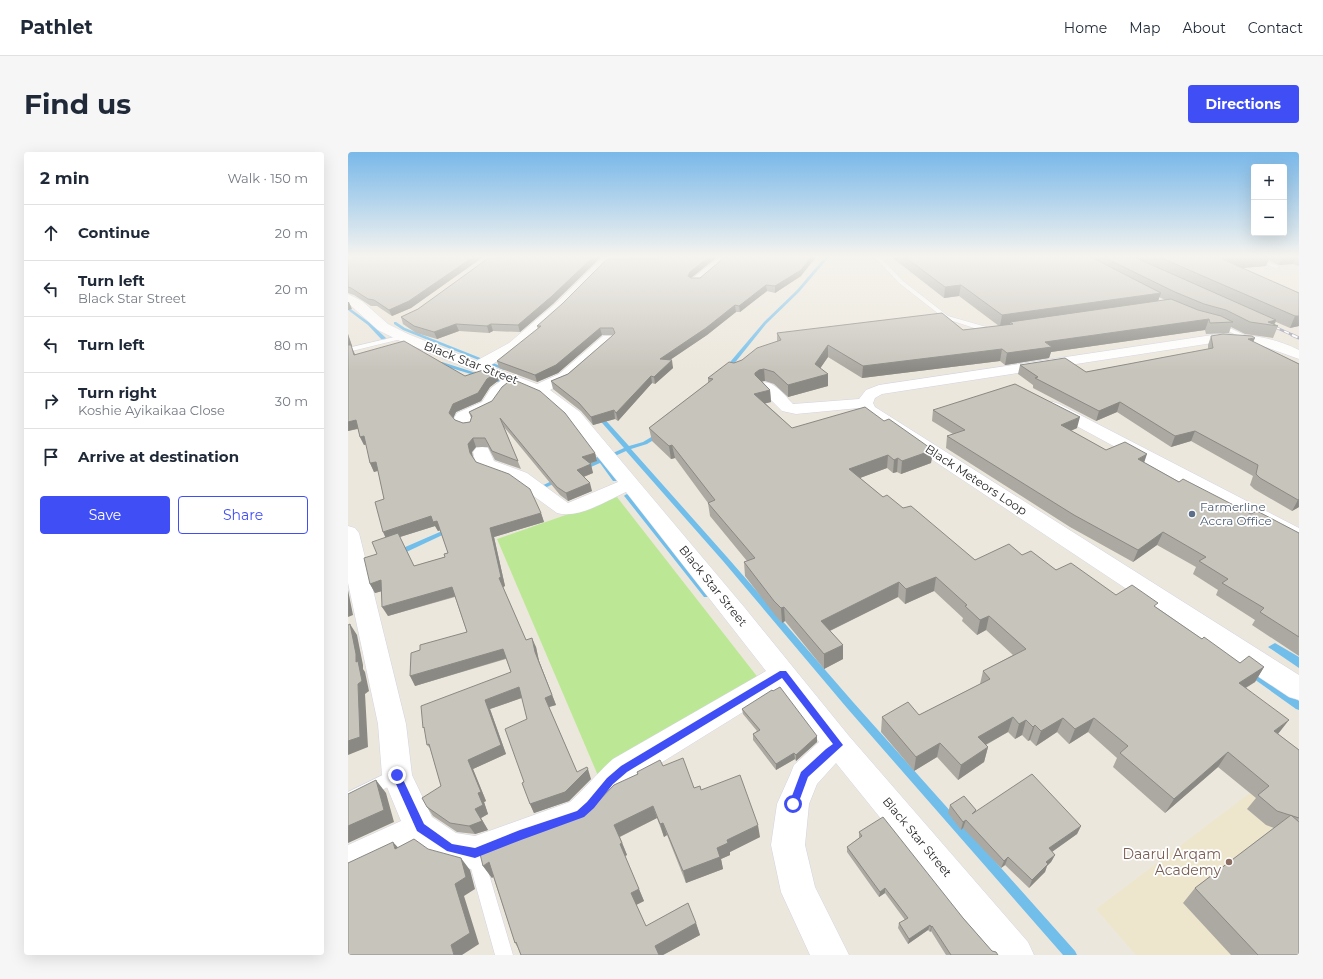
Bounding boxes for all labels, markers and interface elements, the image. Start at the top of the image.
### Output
text: Pathlet [20,16,93,39]
text: Home [1064,19,1107,37]
text: Map [1129,19,1160,37]
text: About [1182,19,1226,37]
text: Contact [1248,19,1303,37]
button: Directions [1188,85,1299,123]
text: Find us [24,87,131,121]
map controls [1251,164,1287,236]
button: + [1251,164,1287,200]
text: 2 min [40,168,90,188]
text: Walk · 150 m [227,170,308,186]
button: − [1251,200,1287,236]
icon: ahead [40,222,62,244]
text: Continue [78,223,150,242]
text: 20 m [275,225,308,241]
text: Turn left [78,271,145,290]
icon: left [40,278,62,300]
text: 20 m [275,281,308,297]
text: Black Star Street [78,290,186,306]
icon: left [40,334,62,356]
text: Turn left [78,335,145,354]
text: 80 m [274,337,308,353]
street label: Black Star Street [422,338,521,387]
text: Turn right [78,383,157,402]
icon: right [40,390,62,412]
text: 30 m [275,393,308,409]
text: Koshie Ayikaikaa Close [78,402,225,418]
street label: Black Meteors Loop [923,441,1030,518]
icon: arrive [40,446,62,468]
text: Arrive at destination [78,447,239,466]
button: Save [40,496,170,534]
button: Share [178,496,308,534]
place label: Farmerline Accra Office [1200,499,1272,528]
marker: Farmerline Accra Office [1187,509,1197,519]
street label: Black Star Street [676,542,751,629]
route end [388,766,406,784]
street label: Black Star Street [880,794,955,880]
route start [784,795,802,813]
place label: Daarul Arqam Academy [1122,845,1221,879]
marker: Daarul Arqam Academy [1224,857,1234,867]

